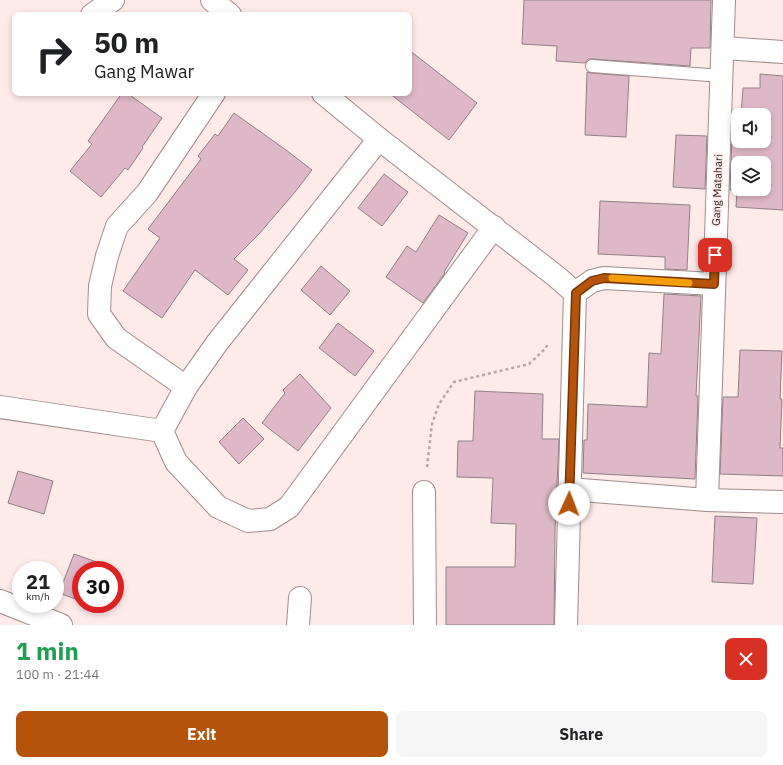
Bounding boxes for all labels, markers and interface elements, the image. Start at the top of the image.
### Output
text: 50 m [94,24,159,61]
icon: right [28,28,80,80]
text: Gang Mawar [94,60,194,83]
map controls [731,108,771,196]
button: sound [731,108,771,148]
street label: Gang Matahari [709,154,725,226]
button: layers [731,156,771,196]
pin [698,238,732,272]
icon: arrive [704,244,726,266]
position arrow [548,483,590,525]
speed limit sign: 30 [72,561,124,613]
text: 21 [26,568,50,595]
text: km/h [26,590,50,603]
text: 1 min [16,635,79,667]
button: close [725,638,767,680]
text: 100 m · 21:44 [16,666,99,683]
button: Exit [16,711,388,757]
button: Share [396,711,767,757]

